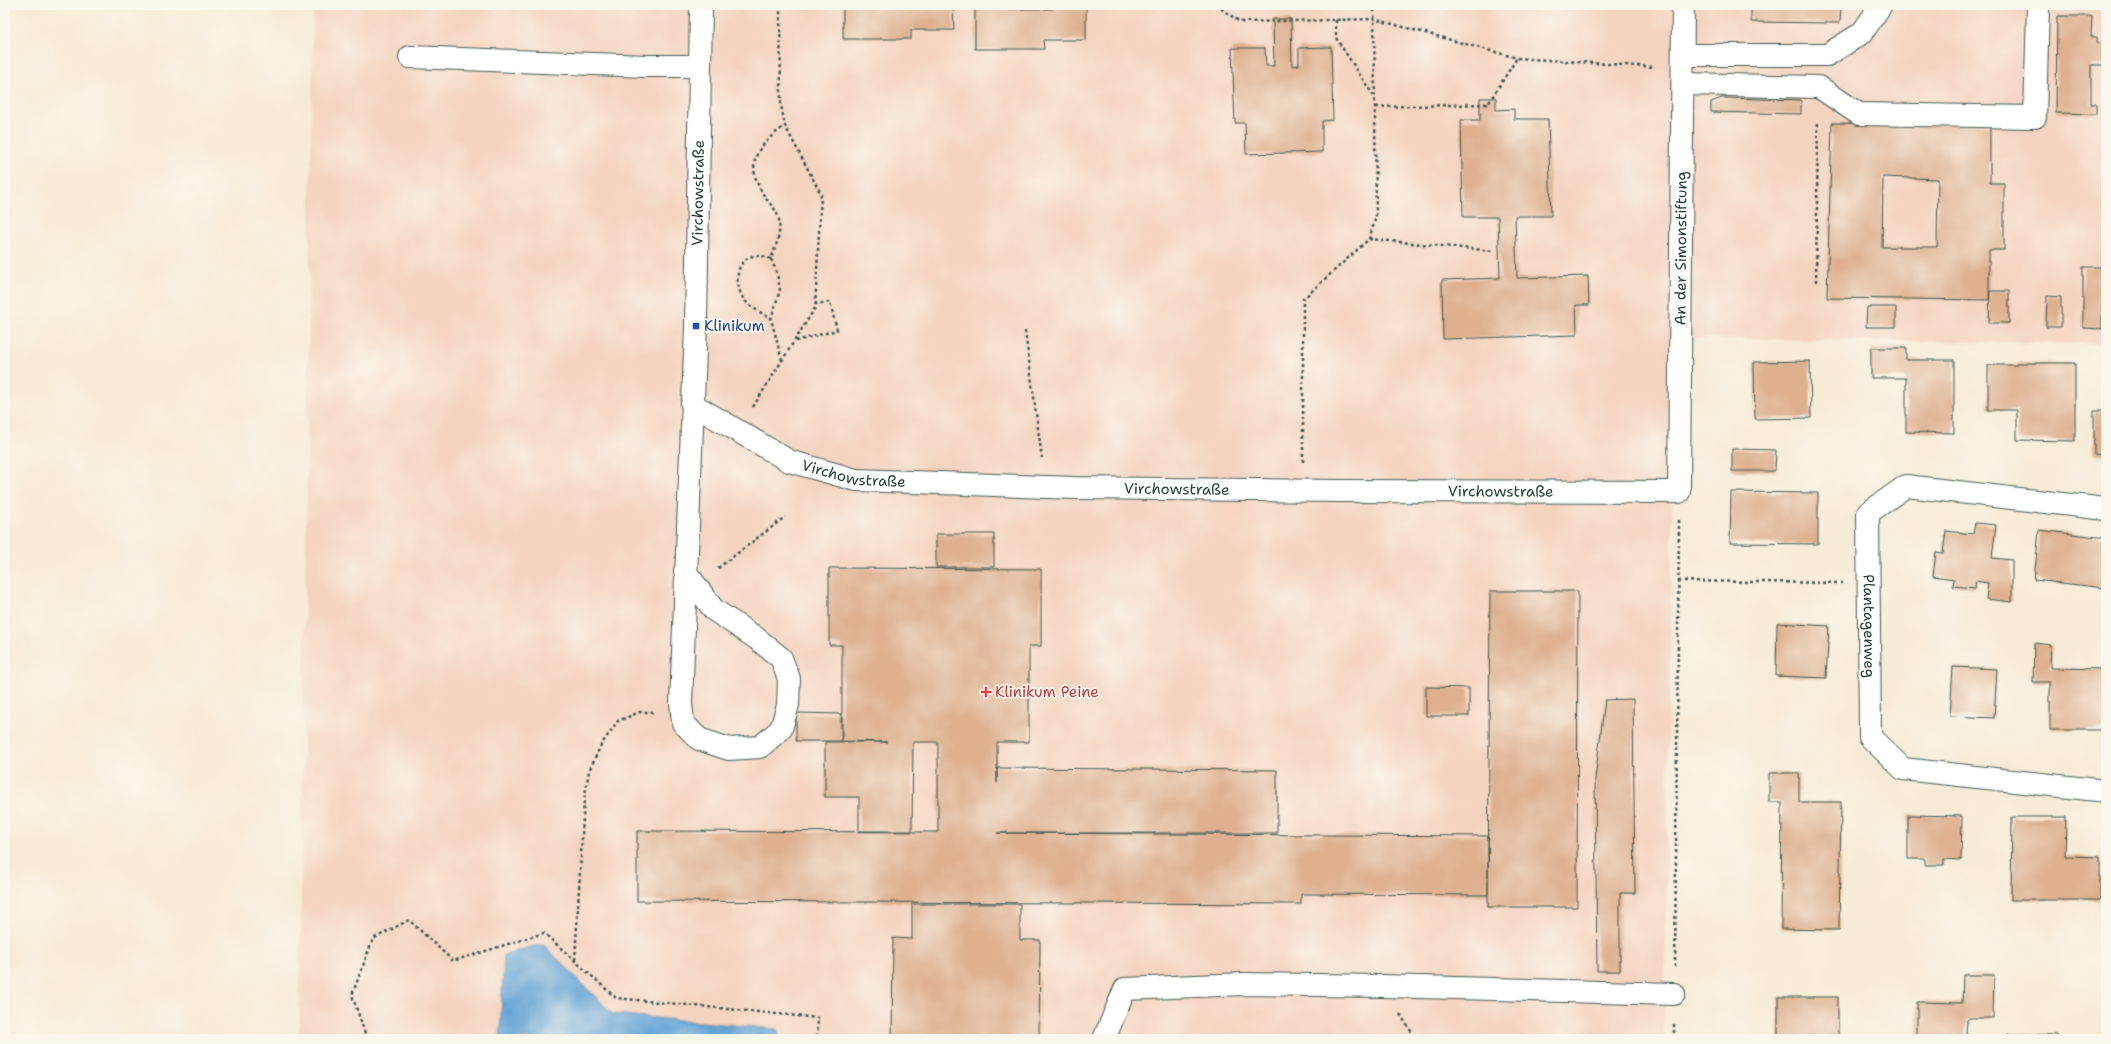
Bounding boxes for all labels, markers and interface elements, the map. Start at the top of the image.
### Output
street label: Virchowstraße [687,140,709,246]
street label: An der Simonstiftung [1670,171,1692,326]
place label: Klinikum [704,316,765,336]
marker: Klinikum [691,321,701,331]
street label: Virchowstraße [799,455,906,492]
street label: Virchowstraße [1124,479,1230,500]
street label: Virchowstraße [1448,481,1554,502]
street label: Plantagenweg [1859,574,1879,678]
place label: Klinikum Peine [995,682,1099,702]
marker: Klinikum Peine [980,686,992,698]

